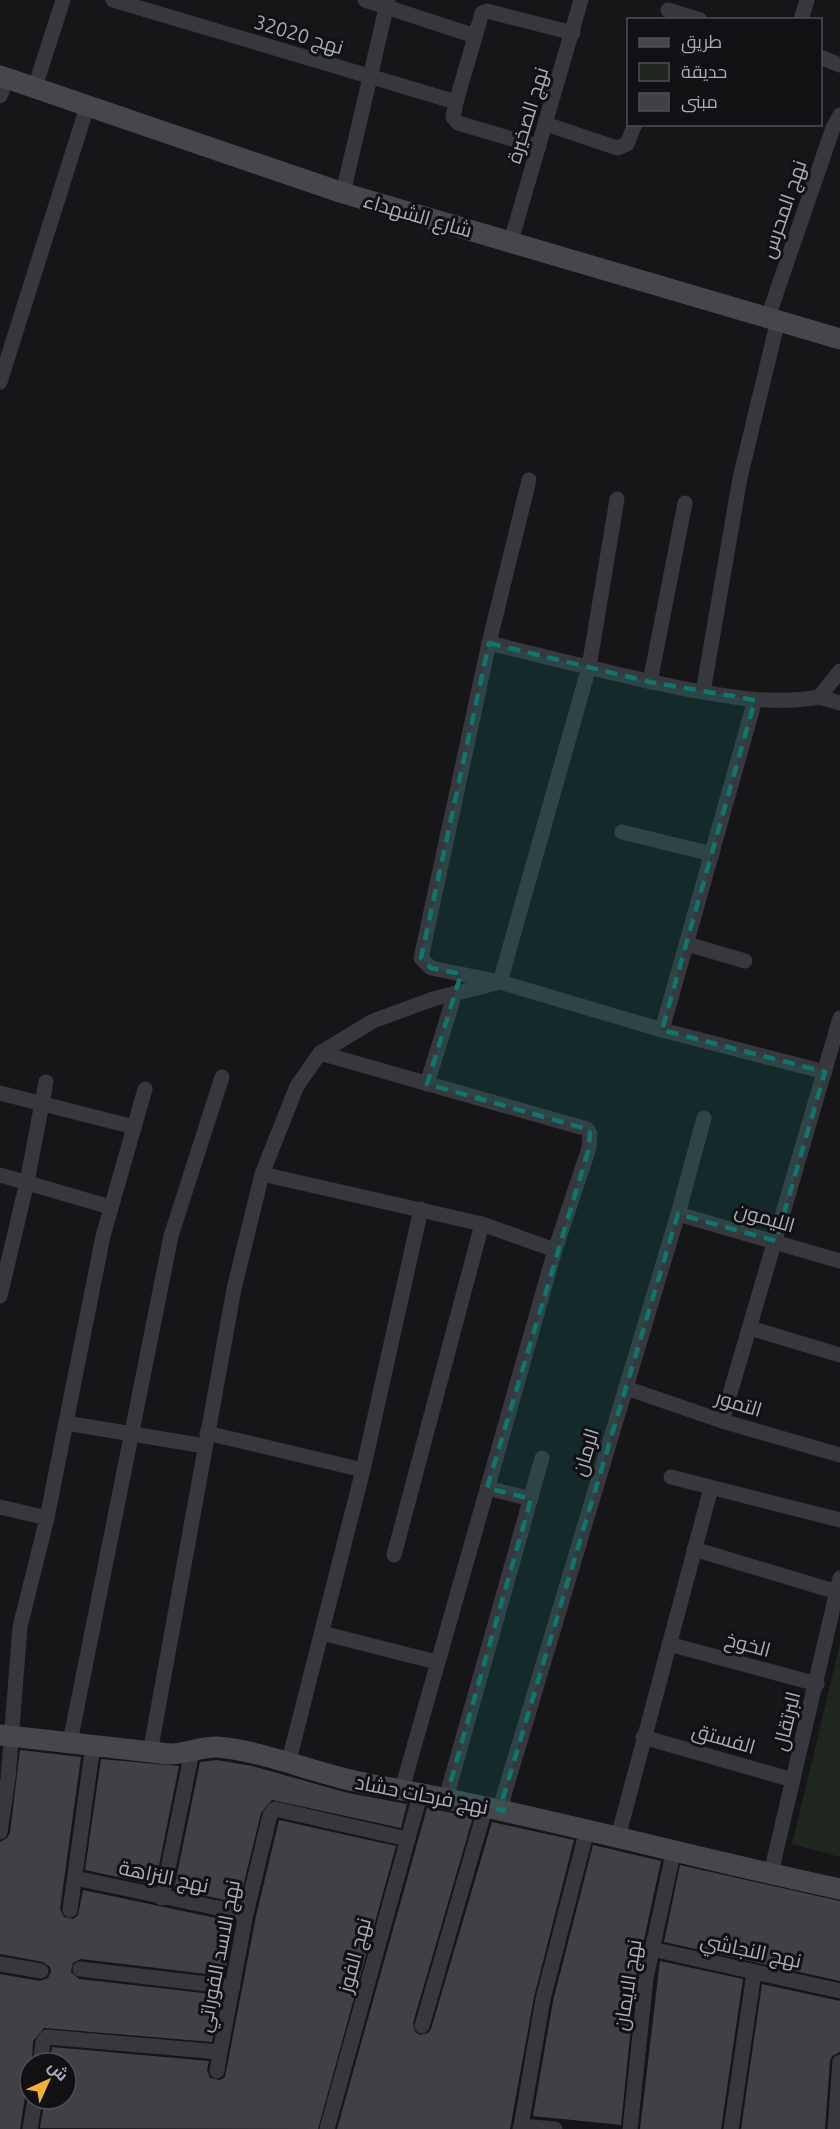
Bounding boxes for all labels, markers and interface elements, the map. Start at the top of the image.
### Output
street label: نهج 32020 [251,10,346,61]
legend [627,18,822,126]
text: طريق [681,31,722,54]
text: حديقة [681,61,727,81]
street label: نهج الصخيرة [501,64,555,167]
text: مبنى [681,91,718,113]
street label: نهج المحرس [755,157,813,262]
street label: شارع الشهداء [360,189,475,244]
street label: الليمون [732,1197,798,1238]
street label: التمور [712,1385,765,1422]
street label: الرمان [567,1425,605,1479]
street label: الخوخ [722,1627,773,1664]
street label: البرتقال [768,1689,806,1753]
street label: الفستق [689,1718,758,1760]
street label: نهج فرحات حشاد [353,1770,490,1821]
street label: نهج النزاهة [116,1855,211,1900]
street label: نهج الاسد الفوراتي [192,1878,249,2035]
street label: نهج الفوز [333,1915,378,1997]
street label: نهج النجاشي [698,1928,804,1976]
street label: نهج الايمان [608,1938,649,2033]
north arrow [18,2051,78,2111]
text: ش [44,2057,72,2085]

